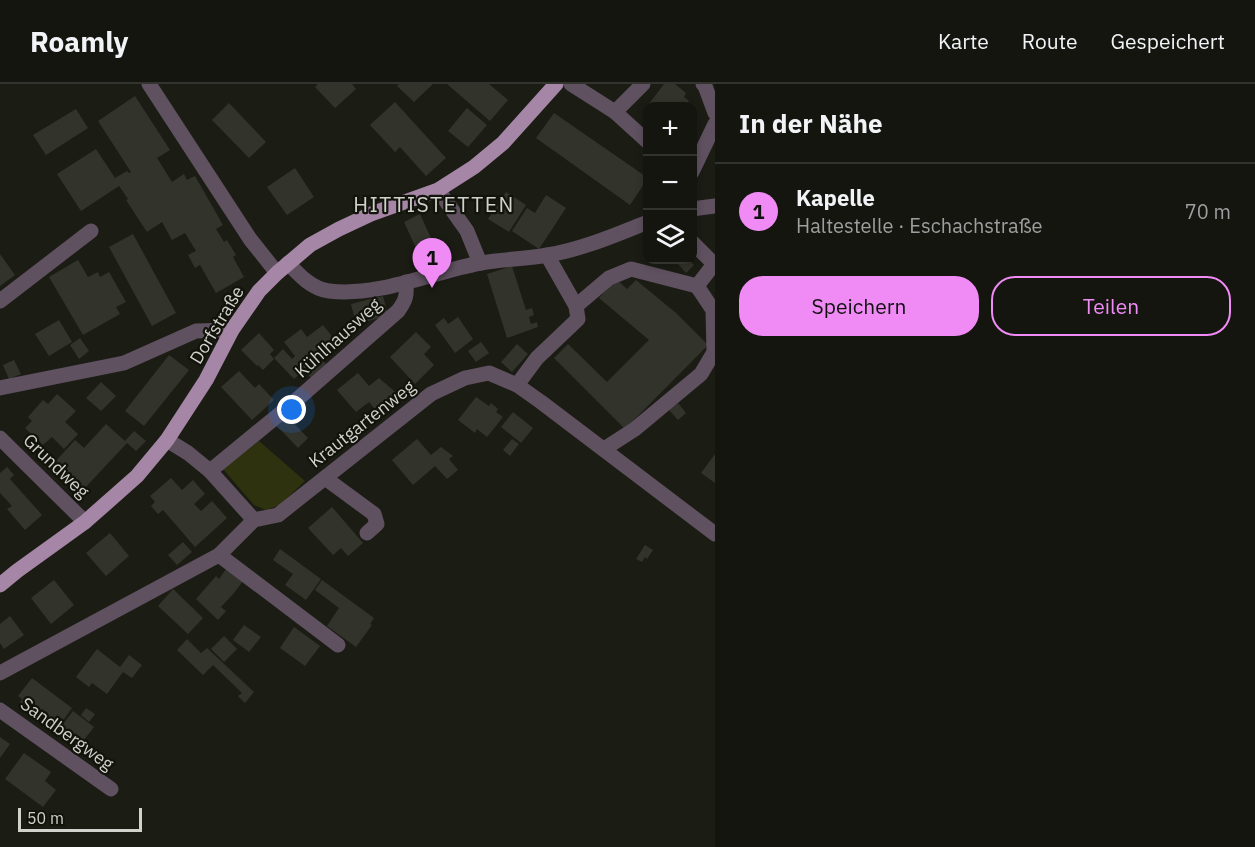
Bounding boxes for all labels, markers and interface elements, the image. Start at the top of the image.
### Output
text: Roamly [30,23,128,60]
text: Karte [938,27,989,55]
text: Route [1022,27,1078,55]
text: Gespeichert [1111,27,1225,55]
map controls [643,102,697,264]
button: + [643,102,697,156]
text: In der Nähe [739,106,883,140]
button: − [643,156,697,210]
text: Kapelle [796,183,875,212]
district label: HITTISTETTEN [353,190,515,218]
text: 1 [753,198,765,225]
text: 70 m [1185,198,1231,225]
button: layers [643,210,697,264]
text: Haltestelle · Eschachstraße [796,212,1043,239]
pin: 1 [412,238,452,288]
button: Speichern [739,276,979,336]
button: Teilen [991,276,1231,336]
street label: Dorfstraße [184,281,249,368]
street label: Kühlhausweg [290,292,386,382]
street label: Krautgartenweg [304,375,420,472]
your location [277,395,306,424]
street label: Grundweg [18,428,95,503]
street label: Sandbergweg [16,692,119,775]
scale bar [18,805,142,832]
text: 50 m [27,808,64,828]

